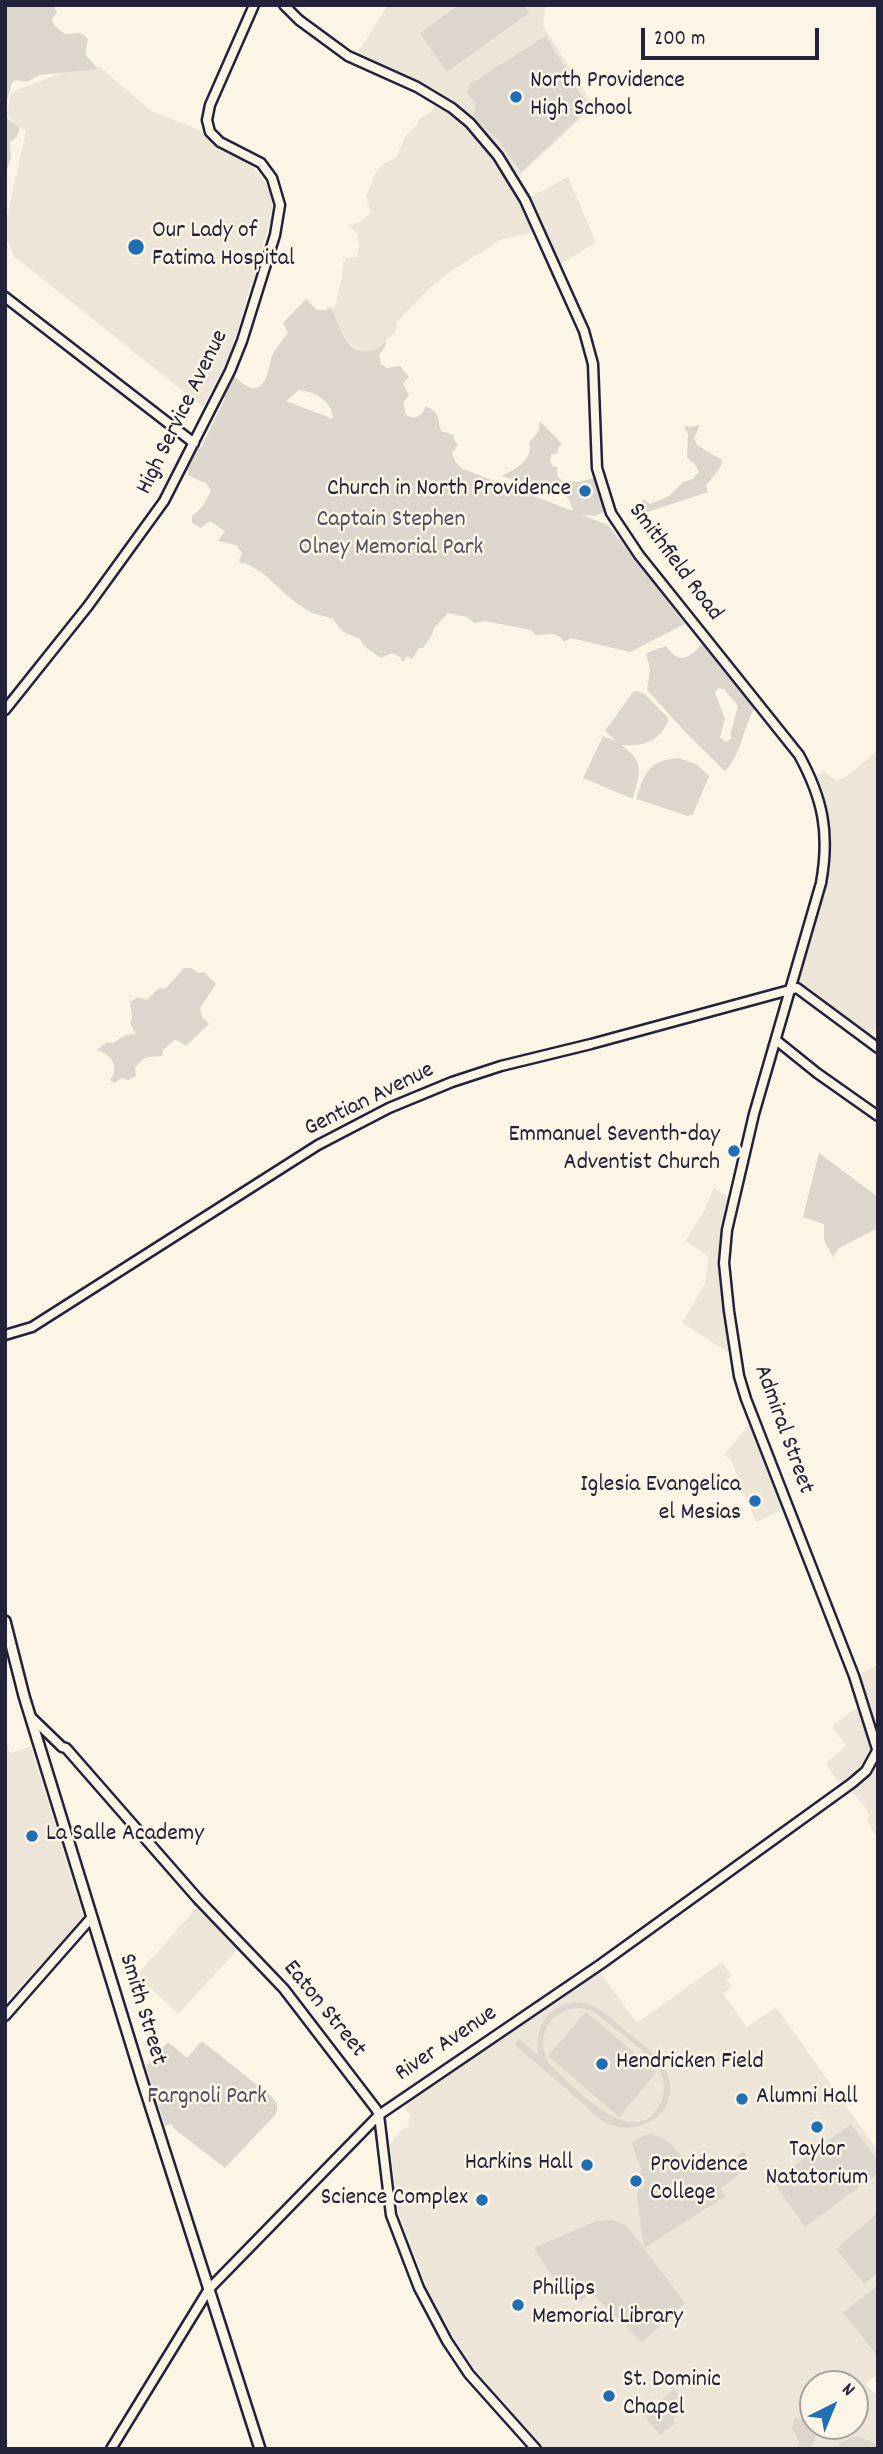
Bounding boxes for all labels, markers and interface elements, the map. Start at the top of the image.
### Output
scale bar [645,14,824,58]
text: 200 m [654,25,705,55]
place label: North Providence High School [530,69,685,125]
marker: North Providence High School [508,89,524,105]
place label: Our Lady of Fatima Hospital [152,219,295,275]
marker: Our Lady of Fatima Hospital [126,237,146,257]
street label: High Service Avenue [132,326,236,500]
place label: Church in North Providence [327,477,571,505]
marker: Church in North Providence [577,483,593,499]
street label: Smithfield Road [620,498,728,628]
park label: Captain Stephen Olney Memorial Park [299,508,483,564]
street label: Gentian Avenue [301,1057,439,1145]
place label: Emmanuel Seventh-day Adventist Church [509,1123,720,1179]
marker: Emmanuel Seventh-day Adventist Church [726,1143,742,1159]
street label: Admiral Street [745,1362,819,1498]
place label: Iglesia Evangelica el Mesias [580,1473,741,1529]
marker: Iglesia Evangelica el Mesias [747,1493,763,1509]
place label: La Salle Academy [46,1822,204,1850]
marker: La Salle Academy [24,1828,40,1844]
street label: Smith Street [110,1951,172,2069]
street label: Eaton Street [275,1956,371,2064]
street label: River Avenue [391,2000,503,2090]
place label: Hendricken Field [616,2050,764,2078]
marker: Hendricken Field [594,2056,610,2072]
park label: Fargnoli Park [147,2085,267,2113]
place label: Alumni Hall [756,2085,858,2113]
marker: Alumni Hall [734,2091,750,2107]
marker: Taylor Natatorium [809,2119,825,2135]
place label: Taylor Natatorium [766,2138,868,2194]
place label: Harkins Hall [465,2151,573,2179]
place label: Providence College [650,2153,748,2209]
marker: Harkins Hall [579,2157,595,2173]
marker: Providence College [628,2173,644,2189]
place label: Science Complex [321,2186,468,2214]
marker: Science Complex [474,2192,490,2208]
place label: Phillips Memorial Library [532,2277,683,2333]
marker: Phillips Memorial Library [510,2297,526,2313]
place label: St. Dominic Chapel [623,2368,721,2424]
north arrow [799,2370,869,2440]
text: N [835,2378,860,2404]
marker: St. Dominic Chapel [601,2388,617,2404]

